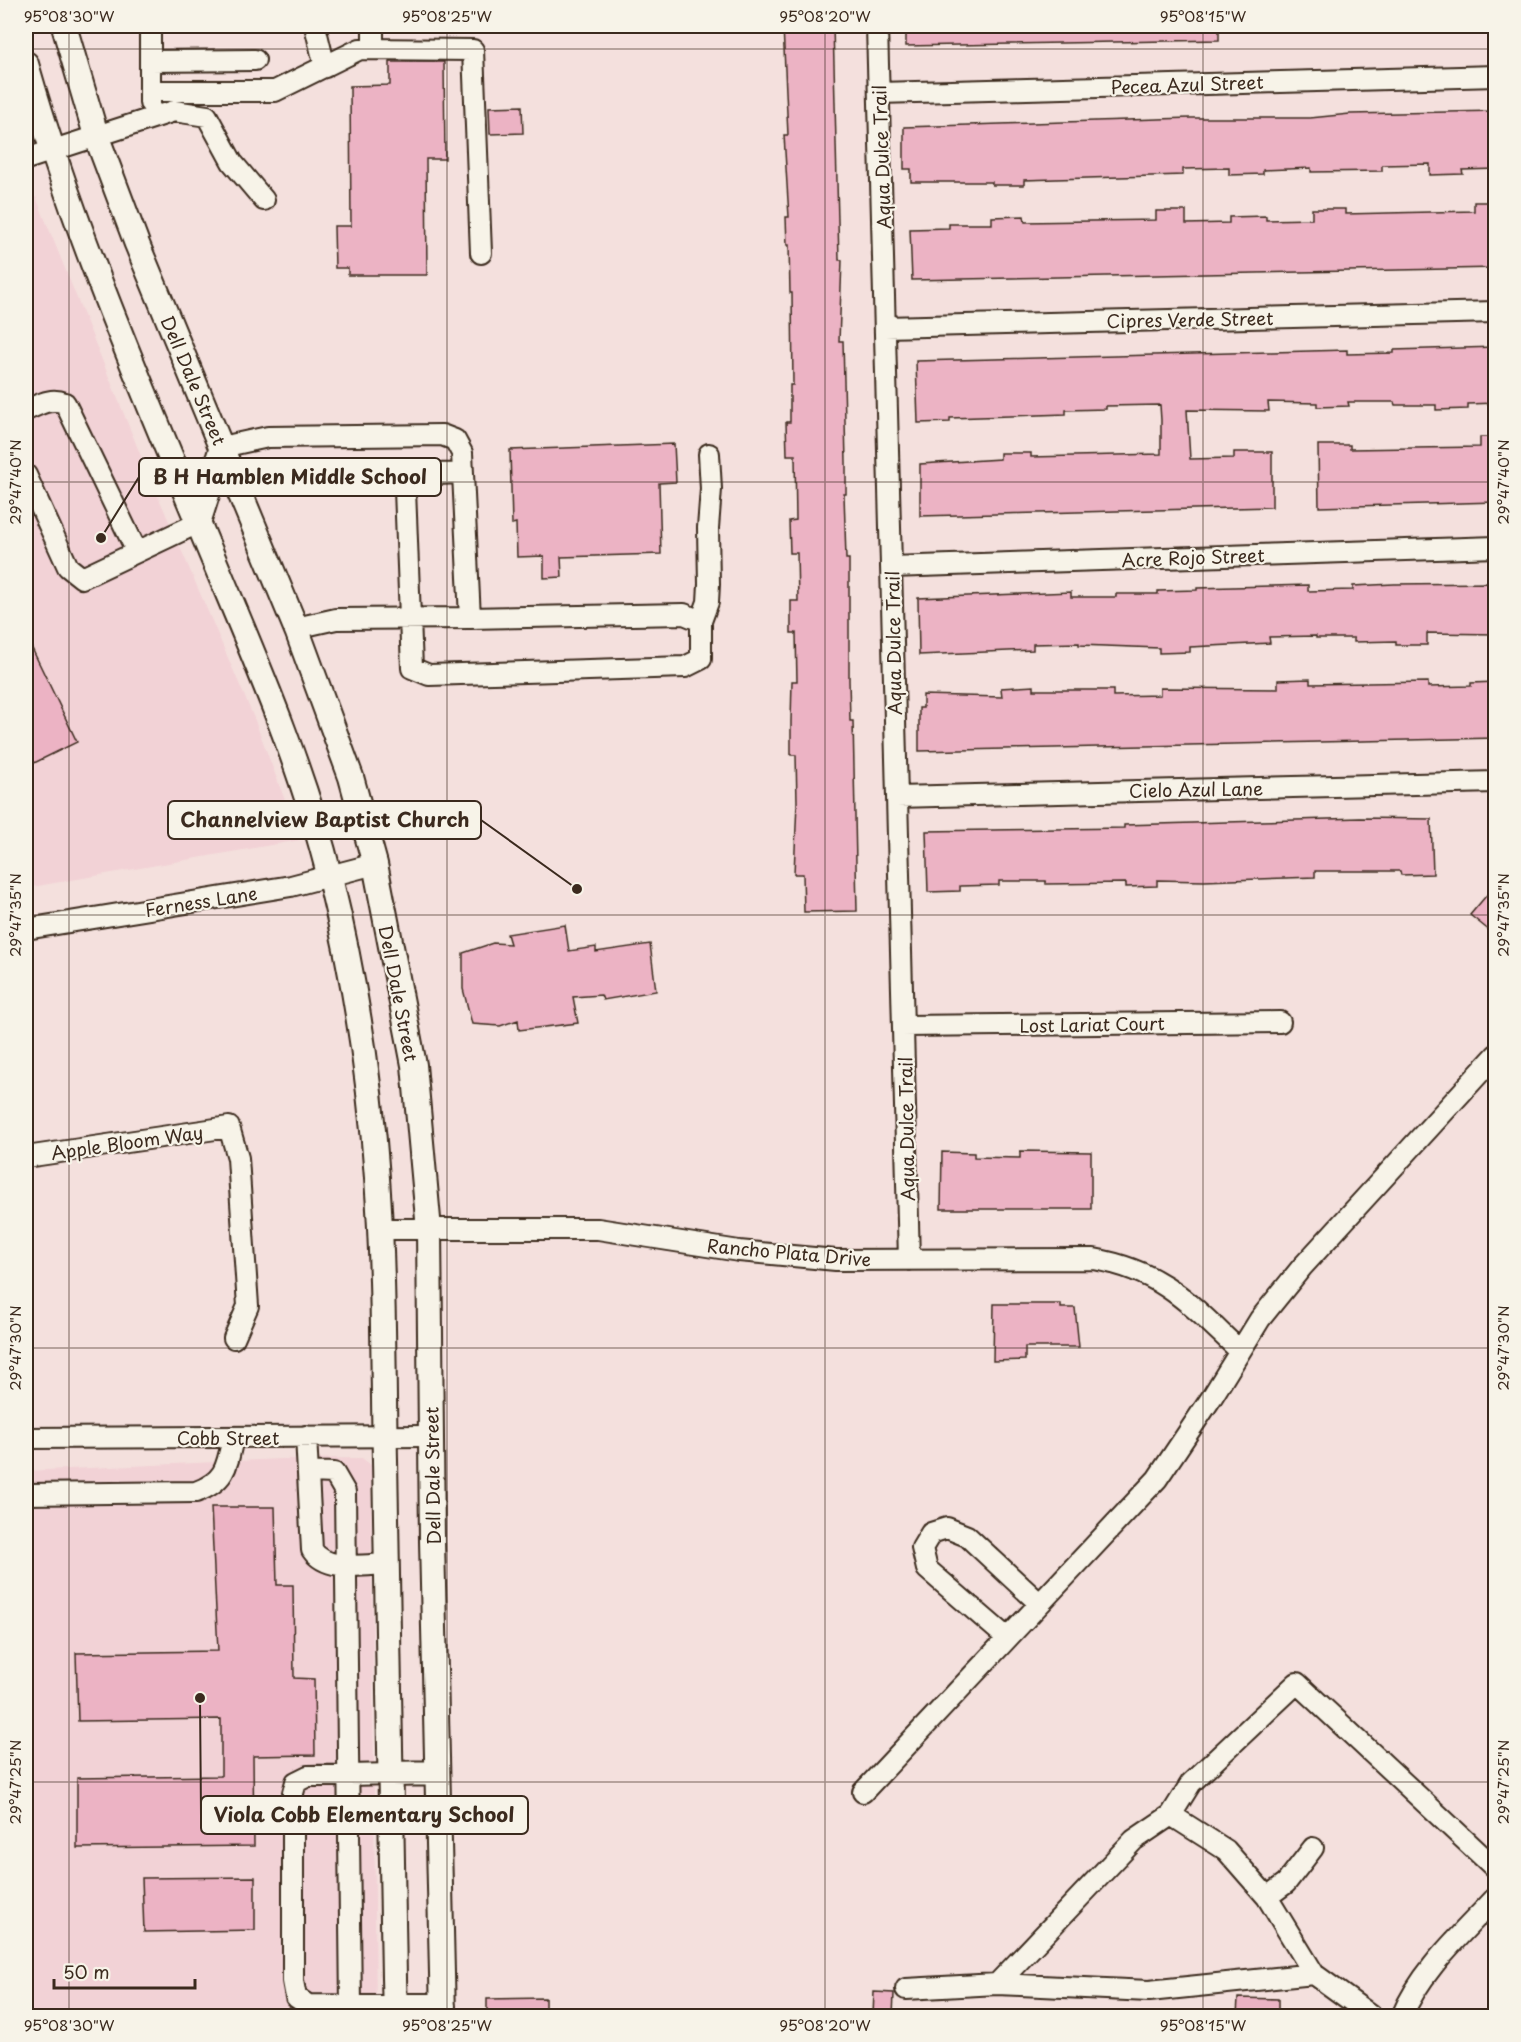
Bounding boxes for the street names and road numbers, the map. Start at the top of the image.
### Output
street label: Pecea Azul Street [1110,68,1264,100]
street label: Aqua Dulce Trail [865,84,897,230]
street label: Cipres Verde Street [1106,304,1274,334]
street label: Dell Dale Street [155,311,233,449]
street label: Acre Rojo Street [1121,541,1265,573]
street label: Aqua Dulce Trail [878,571,908,715]
street label: Cielo Azul Lane [1129,774,1263,804]
street label: Ferness Lane [143,879,259,923]
street label: Dell Dale Street [373,922,425,1064]
street label: Lost Lariat Court [1019,1009,1165,1039]
street label: Aqua Dulce Trail [891,1057,921,1201]
street label: Apple Bloom Way [49,1118,205,1166]
street label: Rancho Plata Drive [706,1231,872,1273]
street label: Dell Dale Street [417,1407,447,1545]
street label: Cobb Street [177,1424,279,1451]

